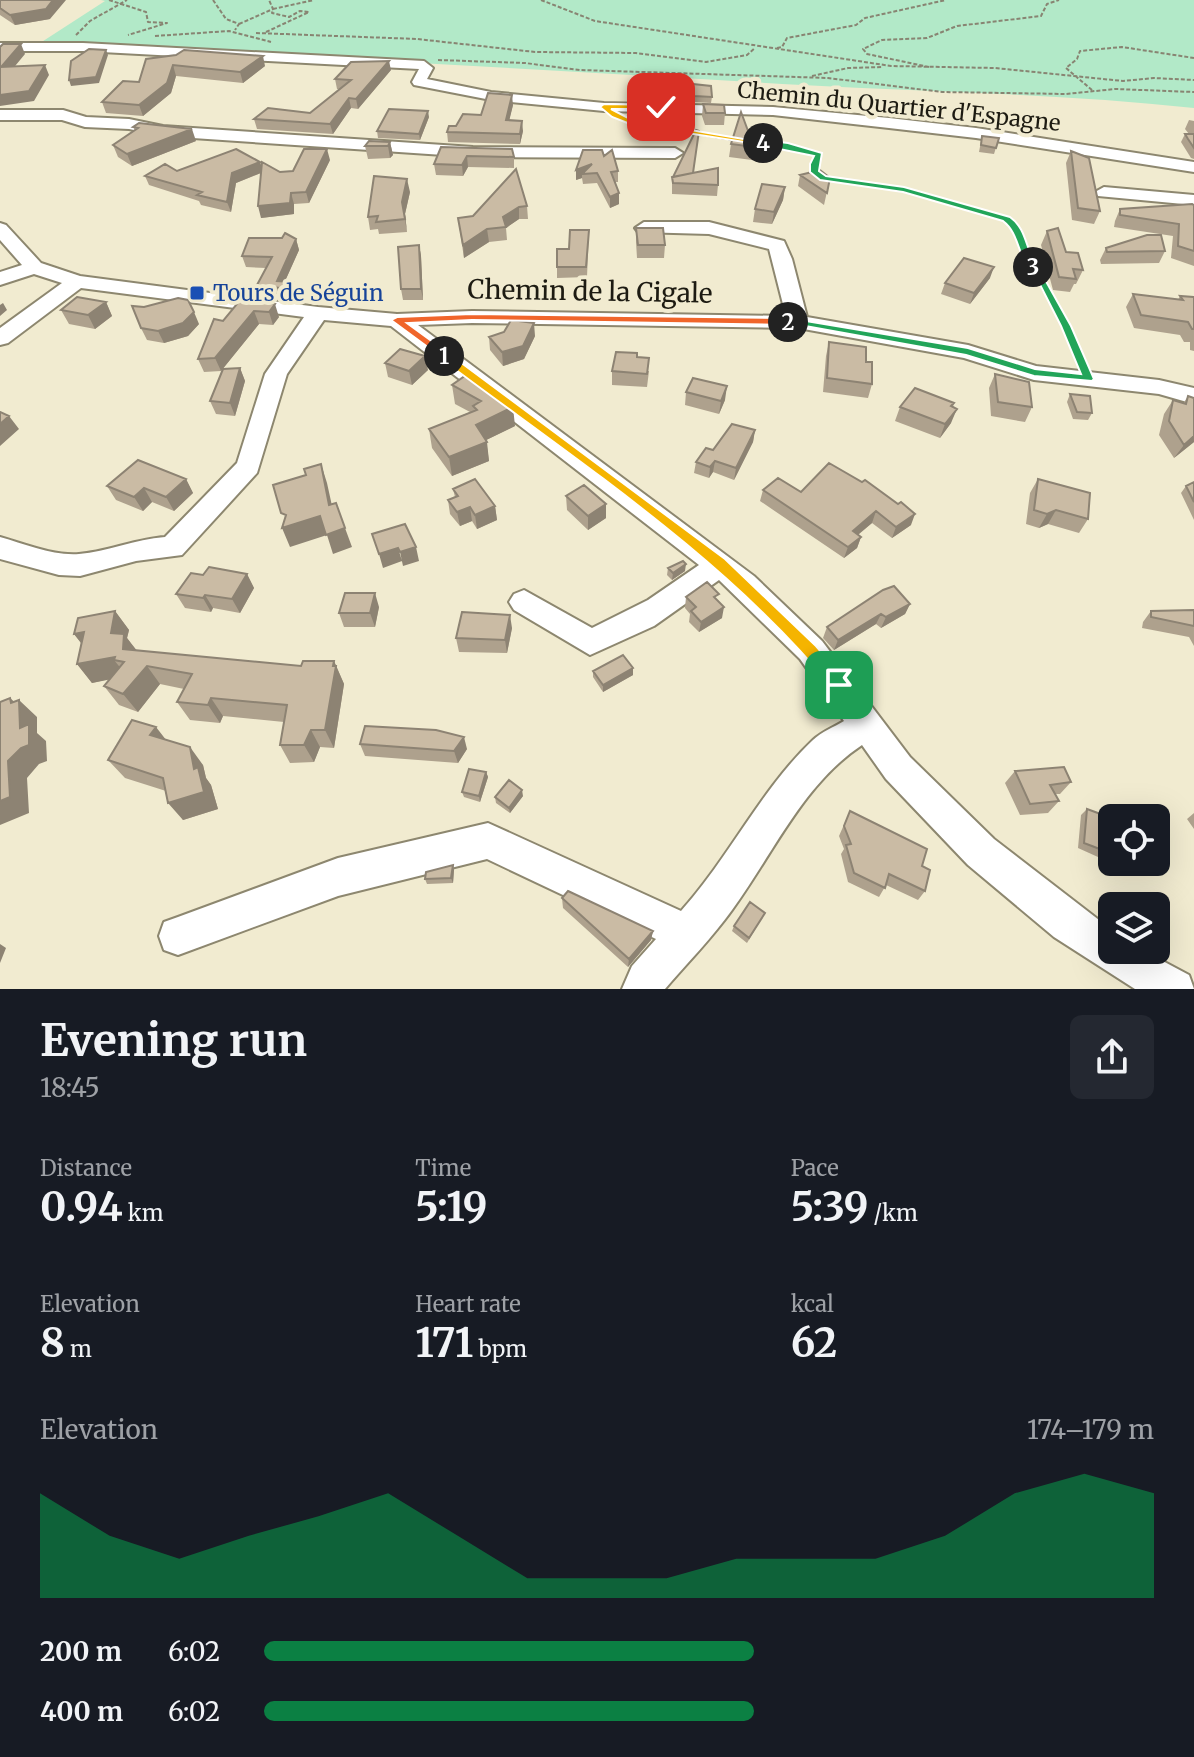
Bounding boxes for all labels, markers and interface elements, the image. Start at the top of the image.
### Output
pin [627,73,695,141]
street label: Chemin du Quartier d'Espagne [736,75,1062,137]
icon: check [639,85,683,129]
pin: 4 [743,123,783,163]
text: 4 [756,129,770,157]
pin: 3 [1013,247,1053,287]
text: 3 [1027,253,1039,281]
street label: Chemin de la Cigale [467,272,713,310]
place label: Tours de Séguin [213,279,384,307]
marker: Tours de Séguin [188,284,206,302]
pin: 2 [768,302,808,342]
text: 2 [782,308,794,336]
pin: 1 [424,336,464,376]
text: 1 [439,342,449,370]
pin [805,651,873,719]
icon: arrive [817,663,861,707]
map controls [1098,804,1170,964]
button: locate [1098,804,1170,876]
button: layers [1098,892,1170,964]
text: Evening run [40,1013,307,1068]
button: share [1070,1015,1154,1099]
text: 18:45 [40,1071,100,1104]
text: Distance [40,1154,132,1182]
text: Time [415,1154,471,1182]
text: Pace [791,1154,839,1182]
text: 0.94 [40,1182,123,1232]
text: 5:19 [415,1182,488,1232]
text: 5:39 [791,1182,868,1232]
text: km [123,1199,164,1227]
text: /km [868,1199,918,1227]
text: Elevation [40,1290,140,1318]
text: Heart rate [415,1290,521,1318]
text: kcal [791,1290,834,1318]
text: 8 [40,1318,65,1368]
text: 171 [415,1318,473,1368]
text: 62 [791,1318,837,1368]
text: m [65,1335,92,1363]
text: bpm [473,1335,527,1363]
text: Elevation [40,1413,158,1446]
text: 174–179 m [1027,1413,1154,1446]
text: 200 m [40,1635,122,1668]
text: 6:02 [168,1635,220,1668]
text: 400 m [40,1695,123,1728]
text: 6:02 [168,1695,220,1728]

